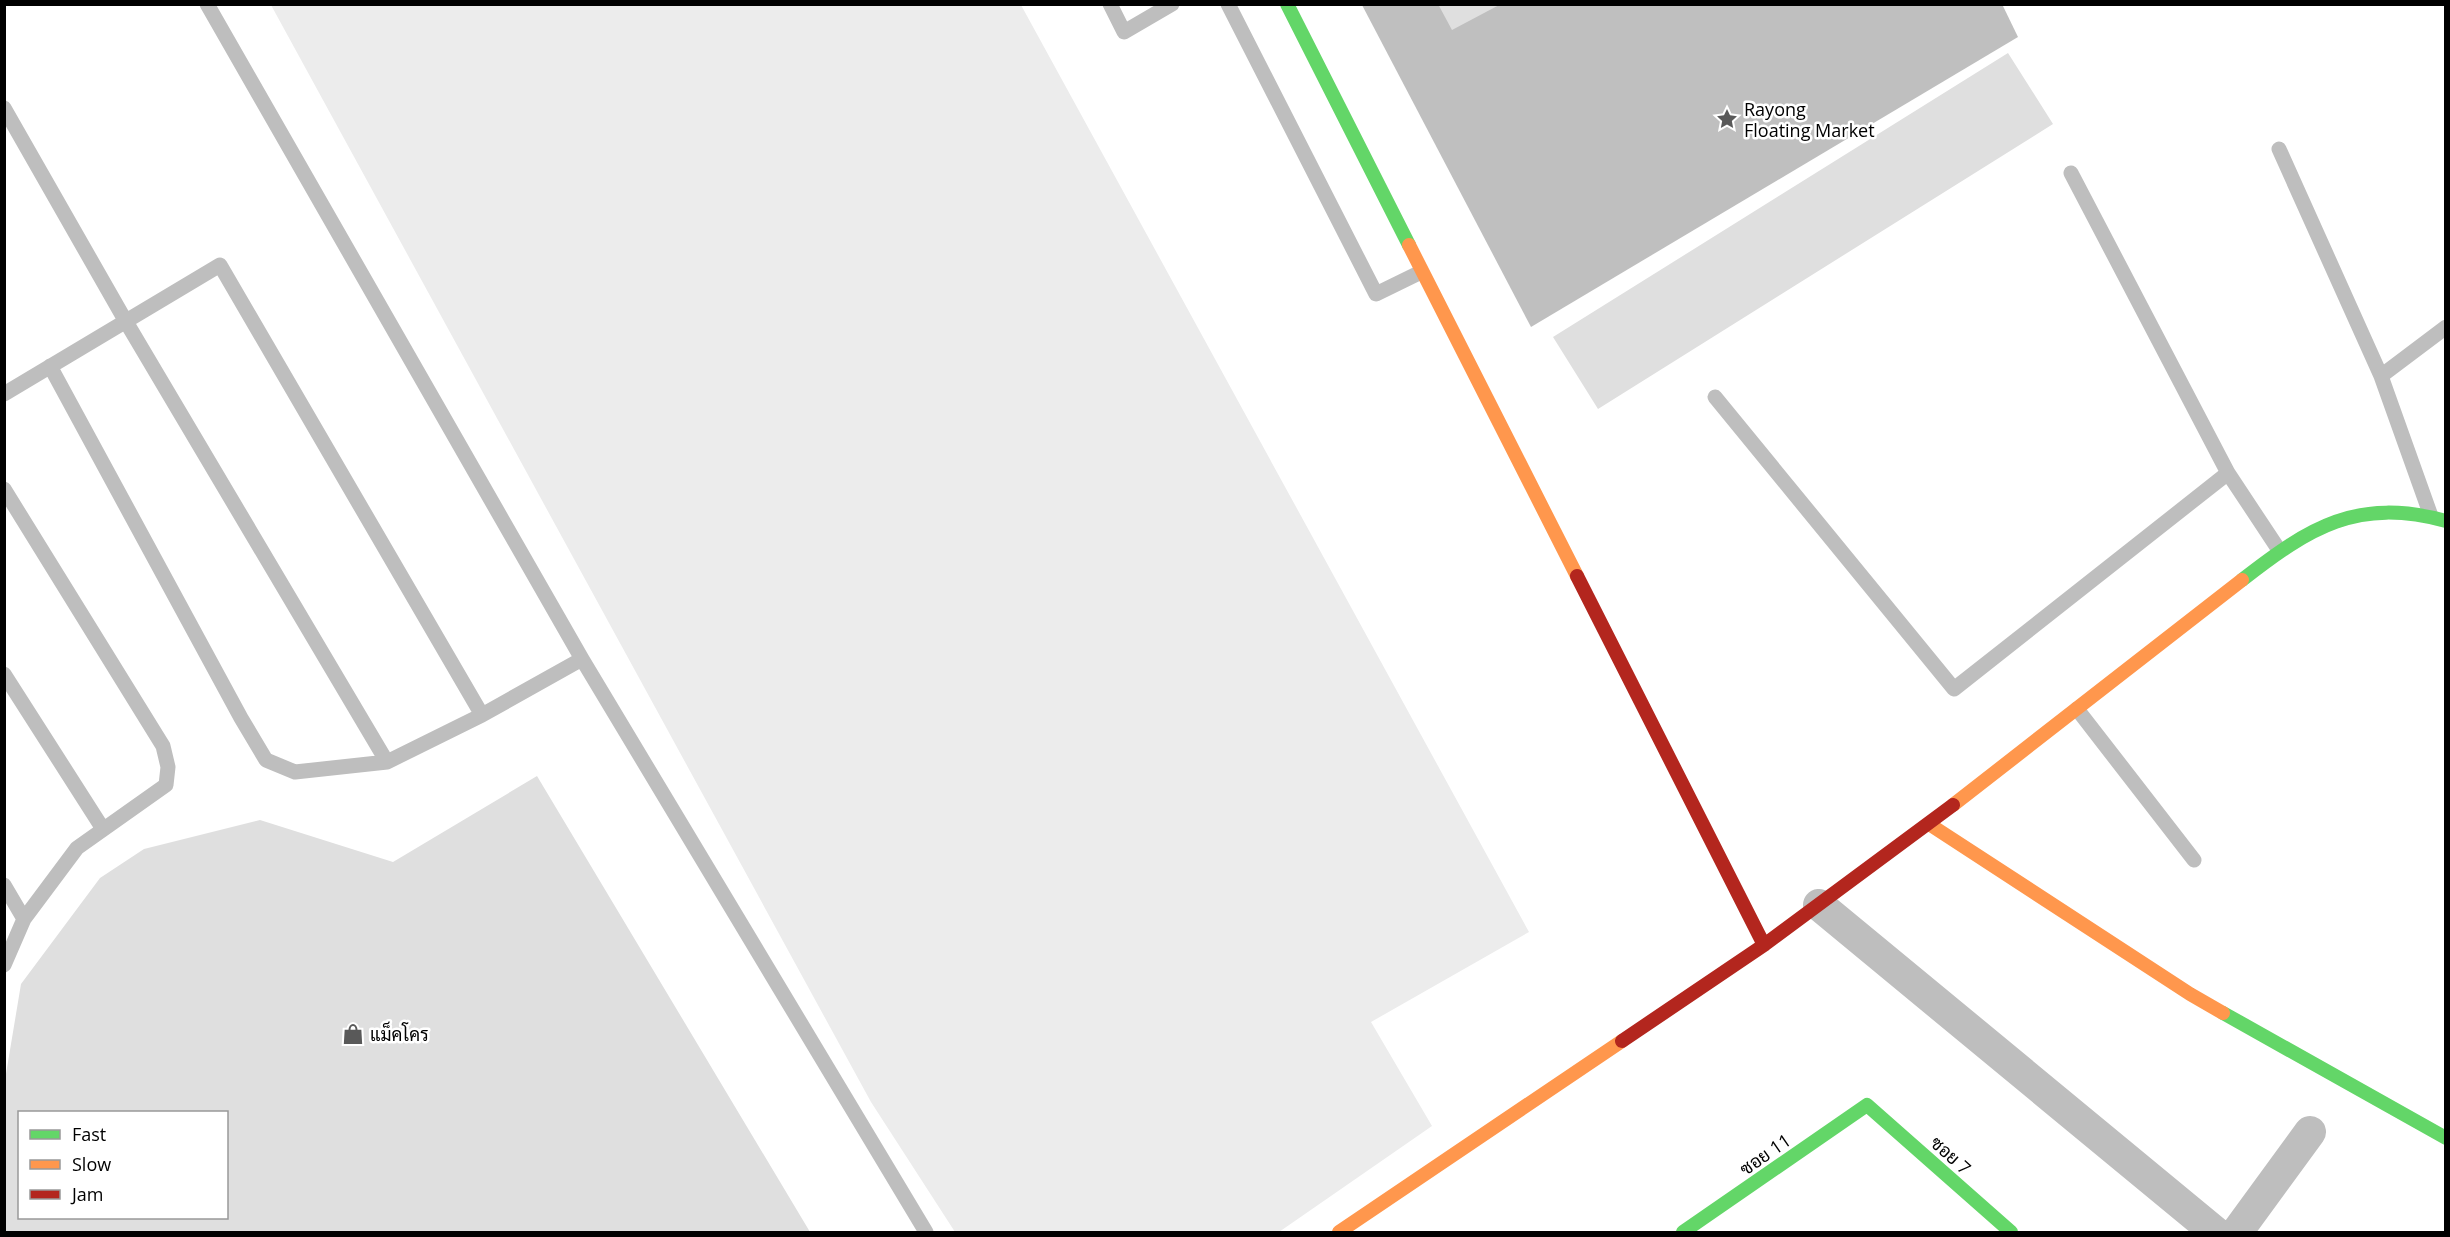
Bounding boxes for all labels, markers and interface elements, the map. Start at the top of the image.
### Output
place label: Rayong Floating Market [1744,97,1875,142]
place icon: Rayong Floating Market [1715,107,1739,131]
place label: แม็คโคร [370,1021,429,1046]
shop icon: แม็คโคร [341,1022,365,1046]
legend [18,1111,228,1219]
text: Fast [72,1122,106,1146]
street label: ซอย 11 [1735,1128,1795,1180]
street label: ซอย 7 [1926,1130,1976,1180]
text: Slow [72,1152,111,1176]
text: Jam [70,1182,104,1206]

